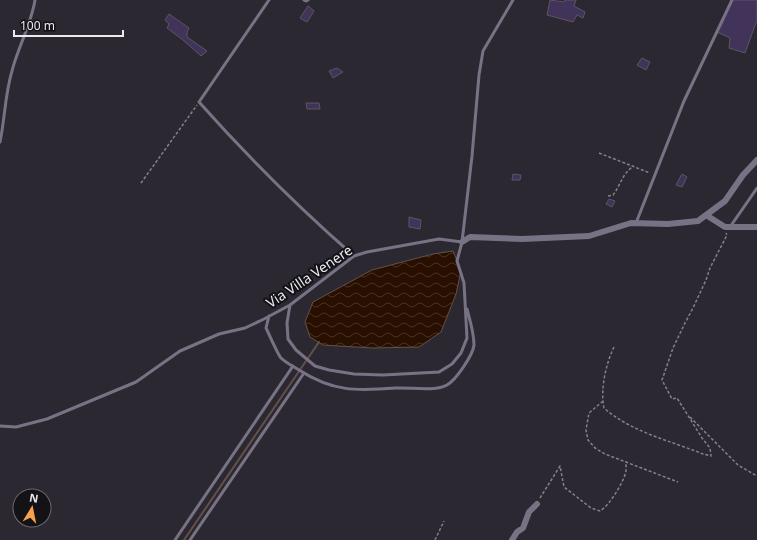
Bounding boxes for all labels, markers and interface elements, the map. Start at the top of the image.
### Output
scale bar [14,12,123,38]
text: 100 m [20,17,55,34]
street label: Via Villa Venere [262,240,356,312]
north arrow [12,488,52,528]
text: N [28,489,40,506]

